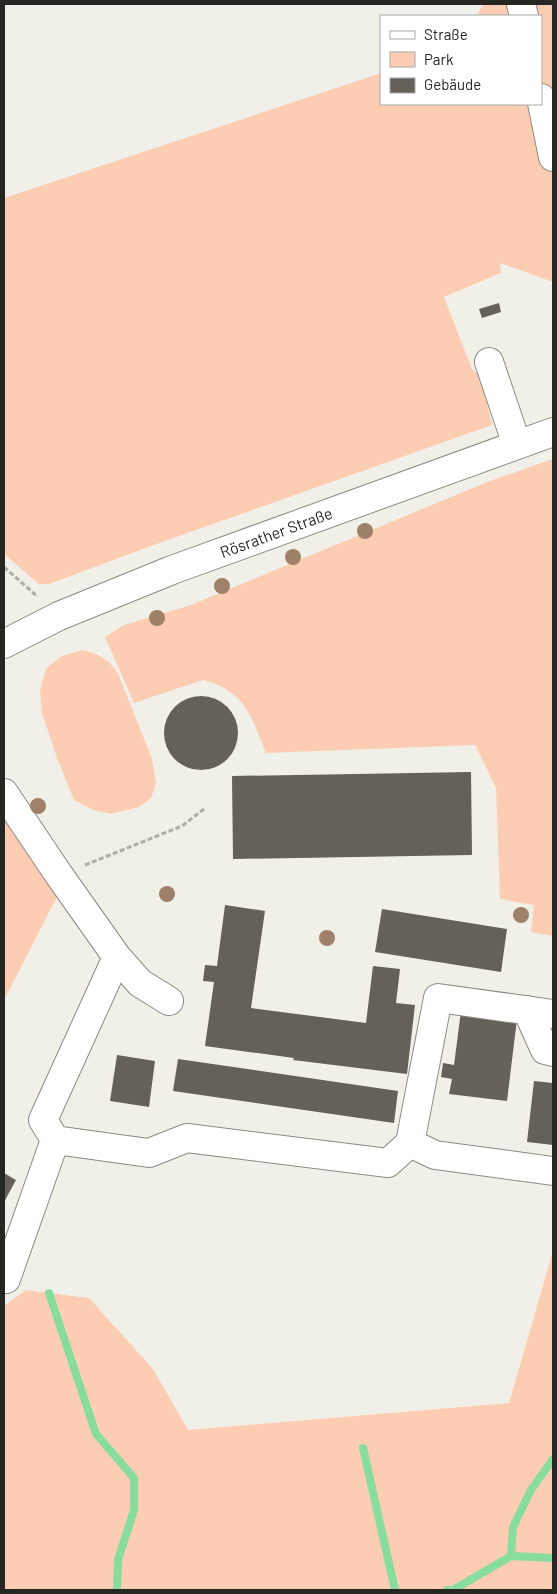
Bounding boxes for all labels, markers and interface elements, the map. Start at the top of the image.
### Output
legend [380,15,542,105]
text: Straße [424,25,468,43]
text: Park [424,50,454,68]
text: Gebäude [424,75,481,93]
street label: Rösrather Straße [217,503,335,561]

